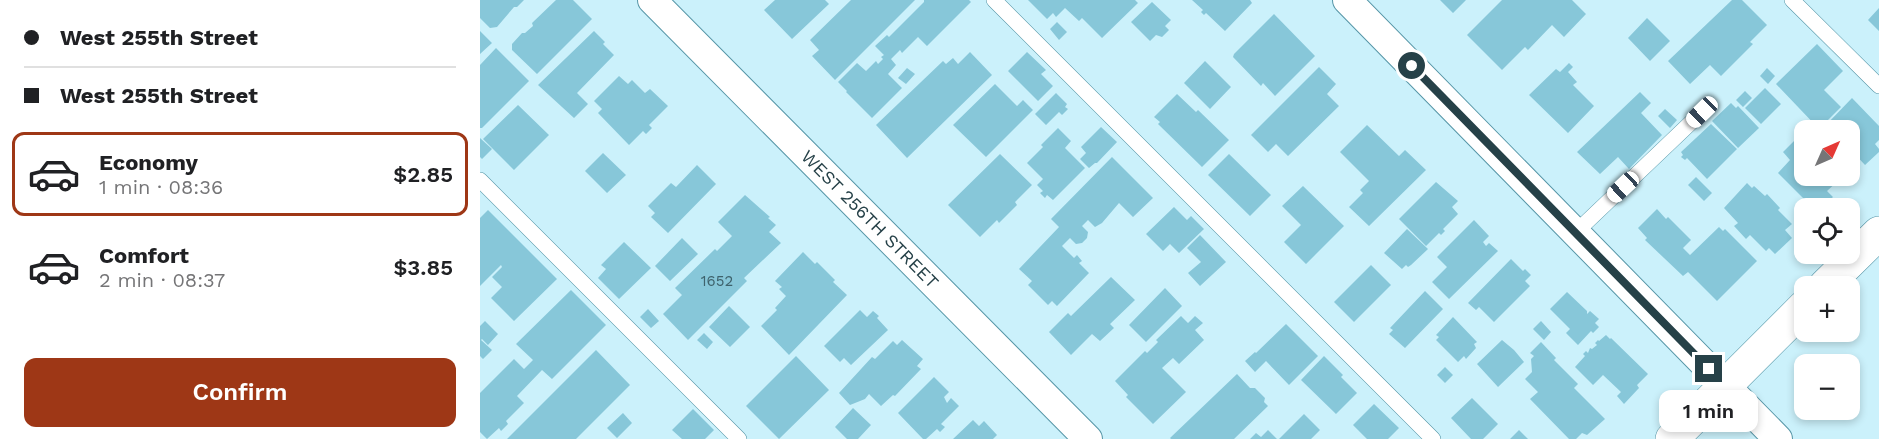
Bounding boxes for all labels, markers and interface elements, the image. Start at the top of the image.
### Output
text: West 255th Street [60,25,258,50]
route start [1398,52,1425,79]
text: West 255th Street [60,83,258,108]
car [1683,93,1721,131]
north arrow [1794,120,1860,186]
map controls [1794,120,1860,420]
street label: WEST 256TH STREET [797,145,943,292]
icon: car [27,147,81,201]
text: Economy [99,150,198,175]
text: $2.85 [393,162,453,187]
car [1604,168,1642,206]
text: 1 min · 08:36 [99,175,223,199]
button: locate [1794,198,1860,264]
icon: car [27,240,81,294]
text: Comfort [99,243,189,268]
text: $3.85 [393,255,453,280]
text: 2 min · 08:37 [99,268,225,292]
house number: 1652 [701,272,733,290]
button: + [1794,276,1860,342]
button: − [1794,354,1860,420]
route end [1695,355,1722,382]
button: Confirm [24,358,456,427]
callout: 1 min [1660,390,1758,432]
text: 1 min [1683,399,1734,423]

